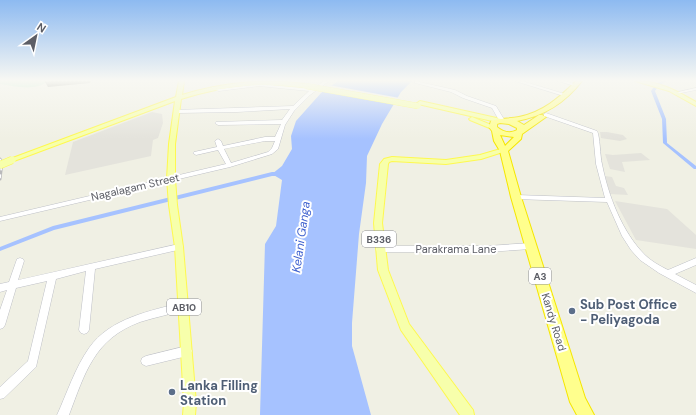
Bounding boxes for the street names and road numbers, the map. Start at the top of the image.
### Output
street label: Nagalagam Street [89,170,181,204]
road number: B336 [362,231,396,247]
street label: Parakrama Lane [416,242,496,256]
road number: A3 [529,268,551,284]
street label: Kandy Road [539,291,569,353]
road number: AB10 [167,299,201,315]

